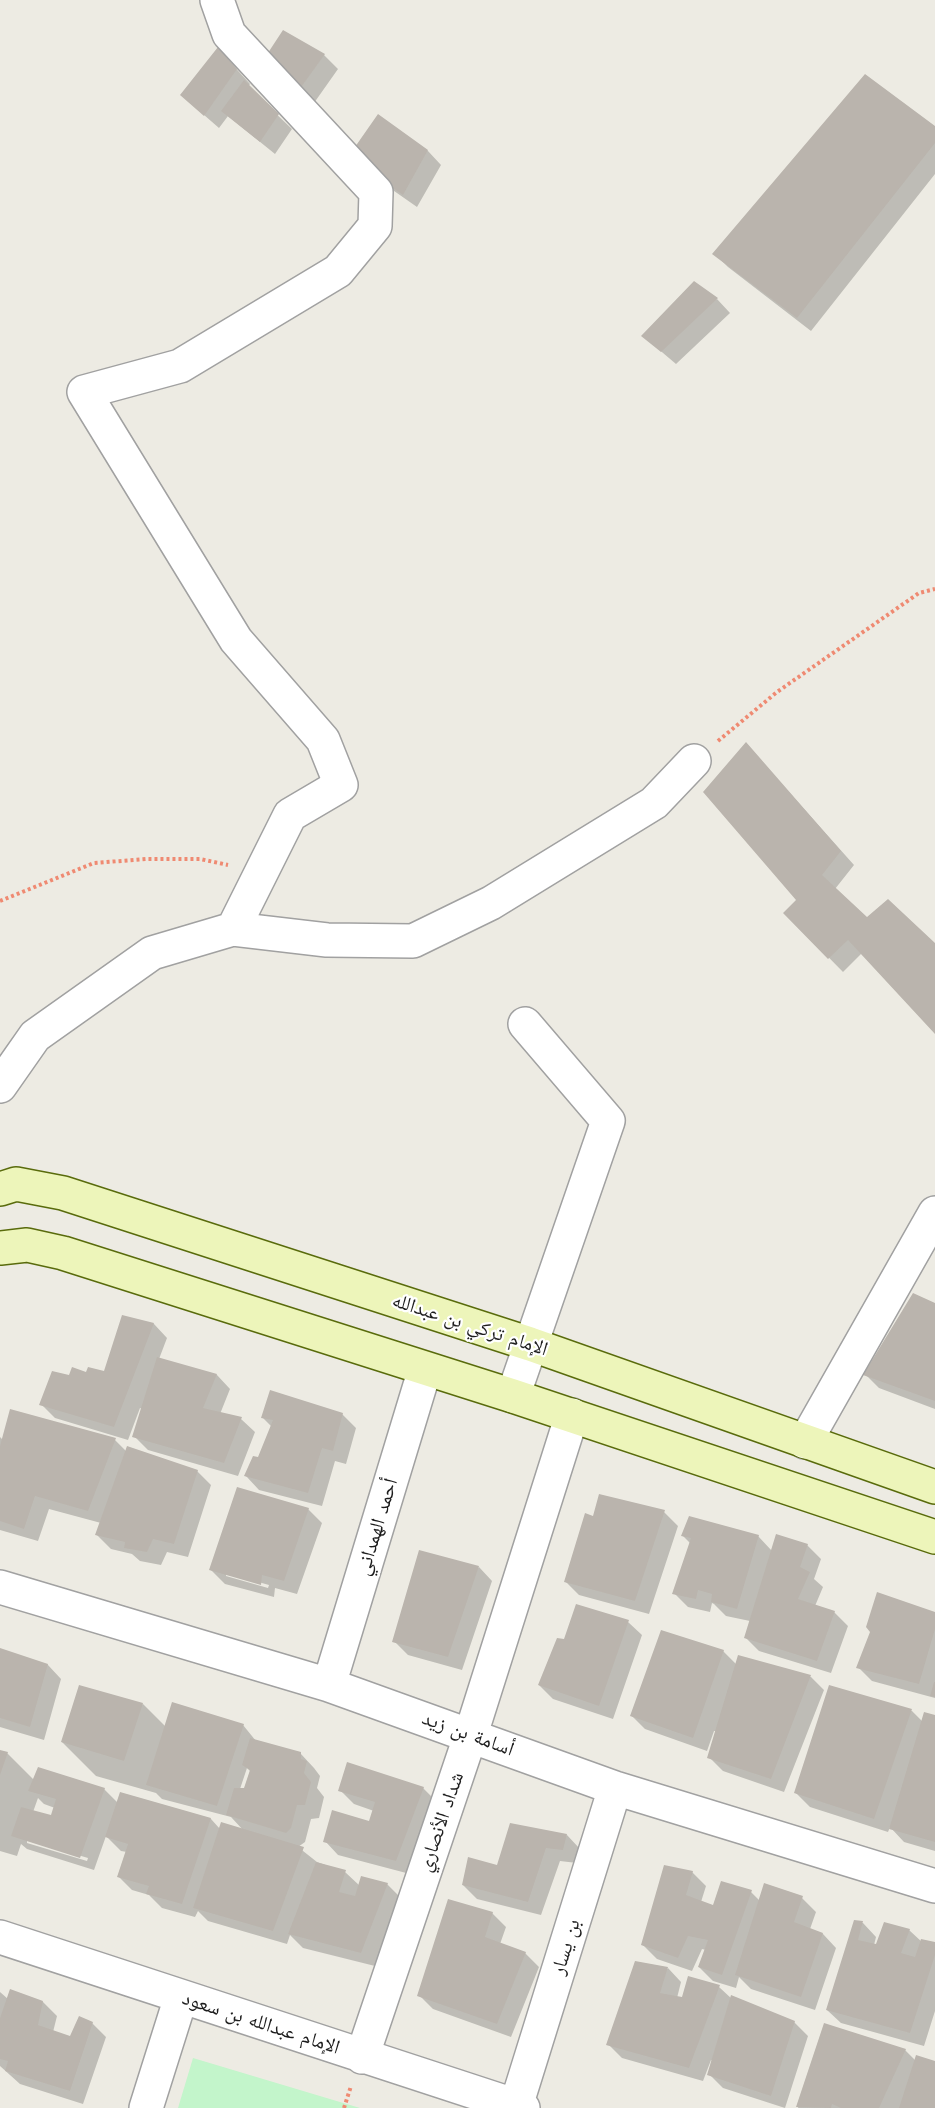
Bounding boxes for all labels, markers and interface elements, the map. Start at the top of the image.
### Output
street label: الإمام تركي بن عبدالله [389,1289,551,1361]
street label: أحمد الهمداني [351,1475,403,1579]
street label: أسامة بن زيد [419,1706,517,1762]
street label: شداد الأنصاري [413,1769,469,1875]
street label: بن يسار [546,1916,586,1978]
street label: الإمام عبدالله بن سعود [179,1986,343,2060]

